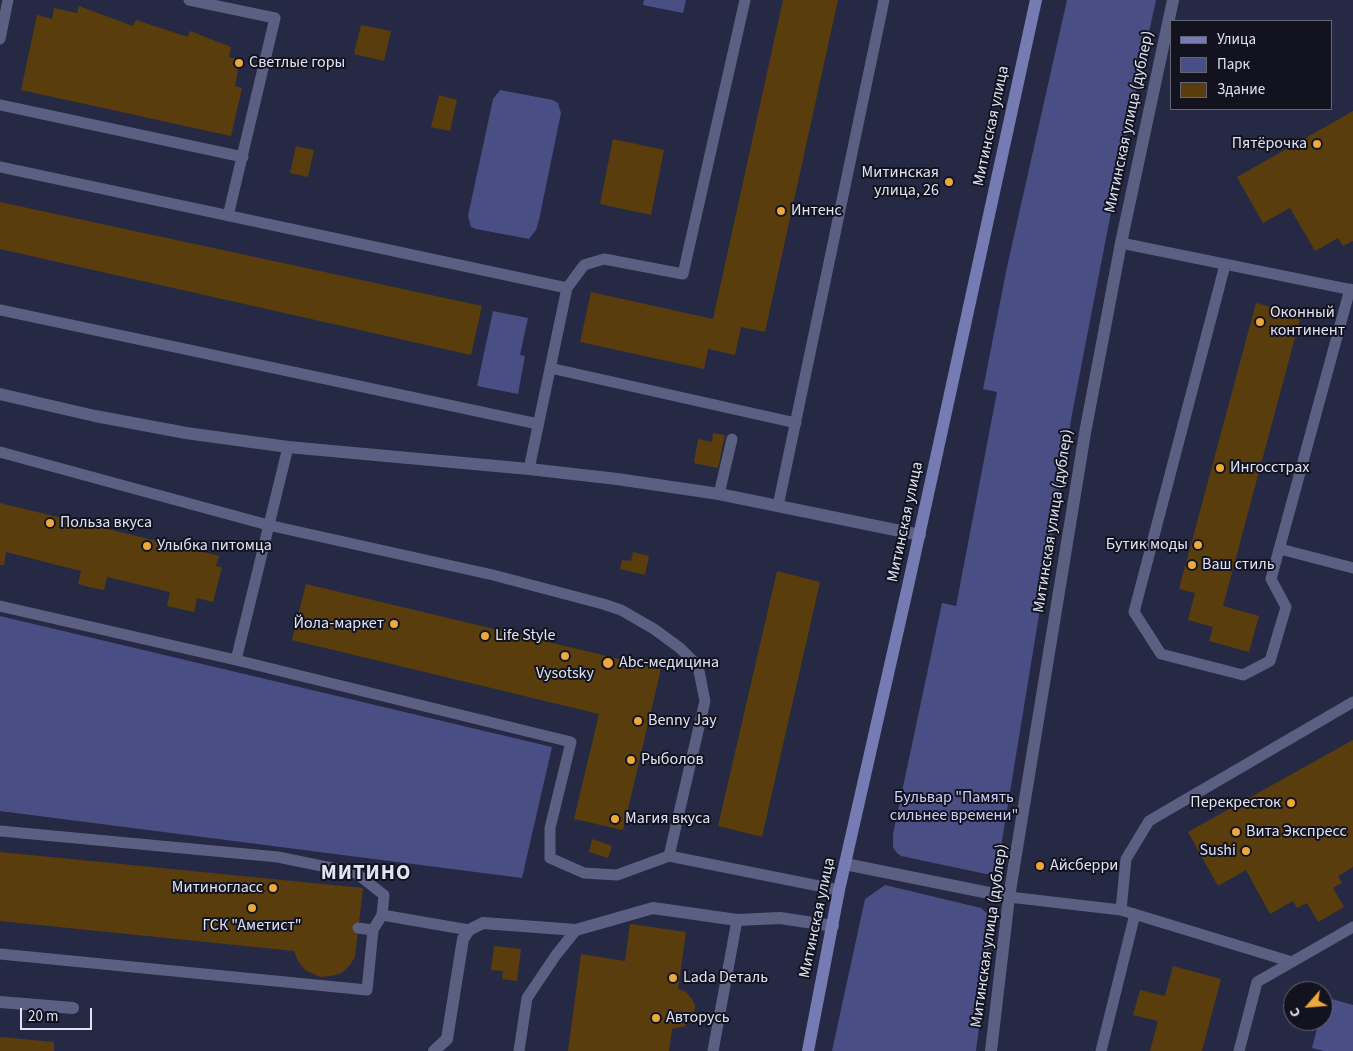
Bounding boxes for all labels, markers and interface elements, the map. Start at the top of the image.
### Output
legend [1170,20,1333,110]
street label: Митинская улица (дублер) [1101,29,1159,215]
text: Улица [1217,29,1256,50]
place label: Светлые горы [249,53,345,73]
text: Парк [1217,54,1250,75]
marker: Светлые горы [233,57,245,69]
street label: Митинская улица [970,64,1014,188]
text: Здание [1217,79,1265,100]
place label: Пятёрочка [1232,134,1307,154]
marker: Пятёрочка [1311,138,1323,150]
place label: Митинская улица, 26 [862,163,939,201]
marker: Митинская улица, 26 [943,176,955,188]
place label: Интенс [791,201,842,221]
marker: Интенс [775,205,787,217]
place label: Оконный континент [1270,303,1345,341]
marker: Оконный континент [1254,316,1266,328]
street label: Митинская улица (дублер) [1030,428,1078,614]
place label: Ингосстрах [1230,458,1309,478]
street label: Митинская улица [884,460,928,584]
marker: Ингосстрах [1214,462,1226,474]
place label: Польза вкуса [60,513,152,533]
marker: Польза вкуса [44,517,56,529]
place label: Бутик моды [1106,535,1188,555]
place label: Улыбка питомца [157,536,272,556]
marker: Бутик моды [1192,539,1204,551]
marker: Улыбка питомца [141,540,153,552]
place label: Ваш стиль [1202,555,1275,575]
marker: Ваш стиль [1186,559,1198,571]
place label: Йола-маркет [293,614,384,634]
marker: Йола-маркет [388,618,400,630]
place label: Life Style [495,626,555,646]
marker: Life Style [479,630,491,642]
marker: Vysotsky [559,650,571,662]
place label: Abc-медицина [619,653,719,673]
marker: Abc-медицина [601,656,615,670]
place label: Vysotsky [536,664,594,684]
place label: Benny Jay [648,711,717,731]
marker: Benny Jay [632,715,644,727]
place label: Рыболов [641,750,704,770]
marker: Рыболов [625,754,637,766]
park label: Бульвар "Память сильнее времени" [890,788,1018,826]
place label: Перекресток [1190,793,1281,813]
marker: Перекресток [1285,797,1297,809]
place label: Магия вкуса [625,809,710,829]
marker: Магия вкуса [609,813,621,825]
place label: Вита Экспресс [1246,822,1347,842]
marker: Вита Экспресс [1230,826,1242,838]
place label: Sushi [1199,841,1236,861]
street label: Митинская улица (дублер) [968,843,1012,1029]
marker: Sushi [1240,845,1252,857]
street label: Митинская улица [796,856,840,980]
place label: Айсберри [1050,856,1118,876]
marker: Айсберри [1034,860,1046,872]
district label: МИТИНО [320,861,412,887]
place label: Митиногласс [172,878,263,898]
marker: Митиногласс [267,882,279,894]
marker: ГСК "Аметист" [246,902,258,914]
place label: ГСК "Аметист" [202,916,302,936]
place label: Lada Dеталь [683,968,768,988]
marker: Lada Dеталь [667,972,679,984]
north arrow [1283,981,1333,1031]
scale bar [22,998,95,1030]
text: С [1285,1004,1306,1021]
text: 20 m [28,1006,58,1027]
place label: Авторусь [666,1008,730,1028]
marker: Авторусь [650,1012,662,1024]

